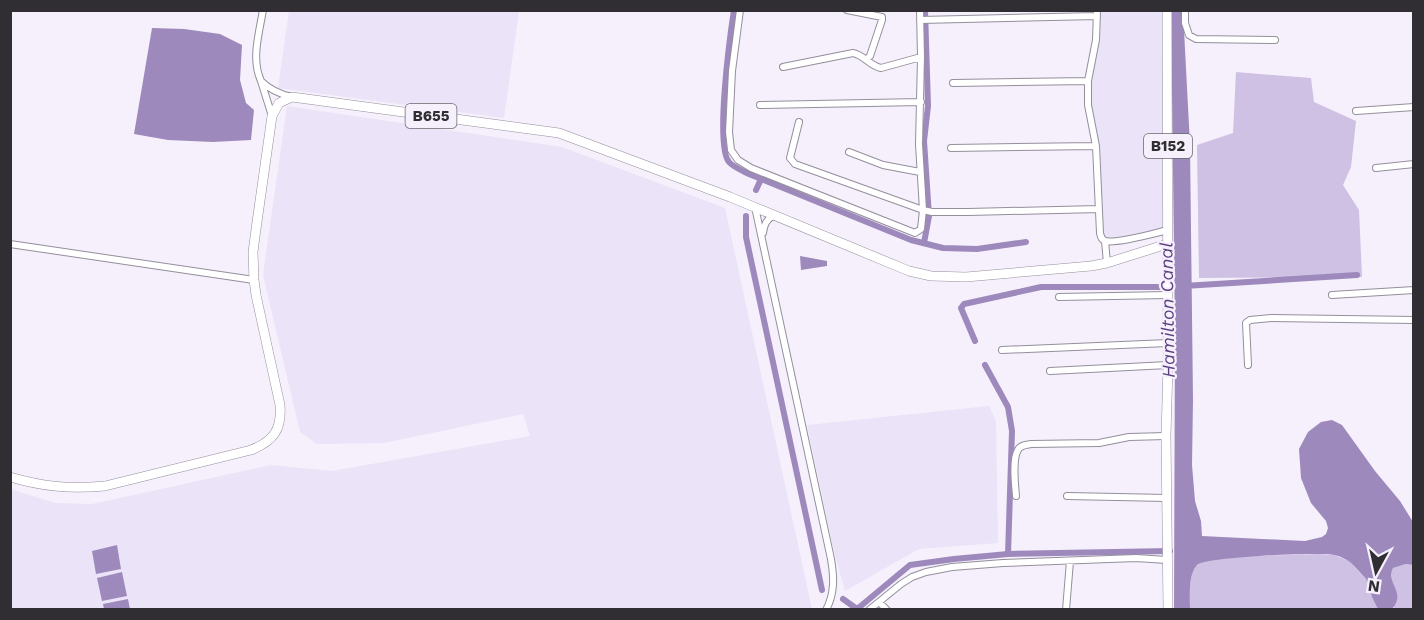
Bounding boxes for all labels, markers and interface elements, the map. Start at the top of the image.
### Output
road number: B655 [406,104,456,128]
road number: B152 [1144,134,1192,158]
water label: Hamilton Canal [1155,242,1179,378]
north arrow [1346,542,1406,602]
text: N [1367,576,1381,597]

